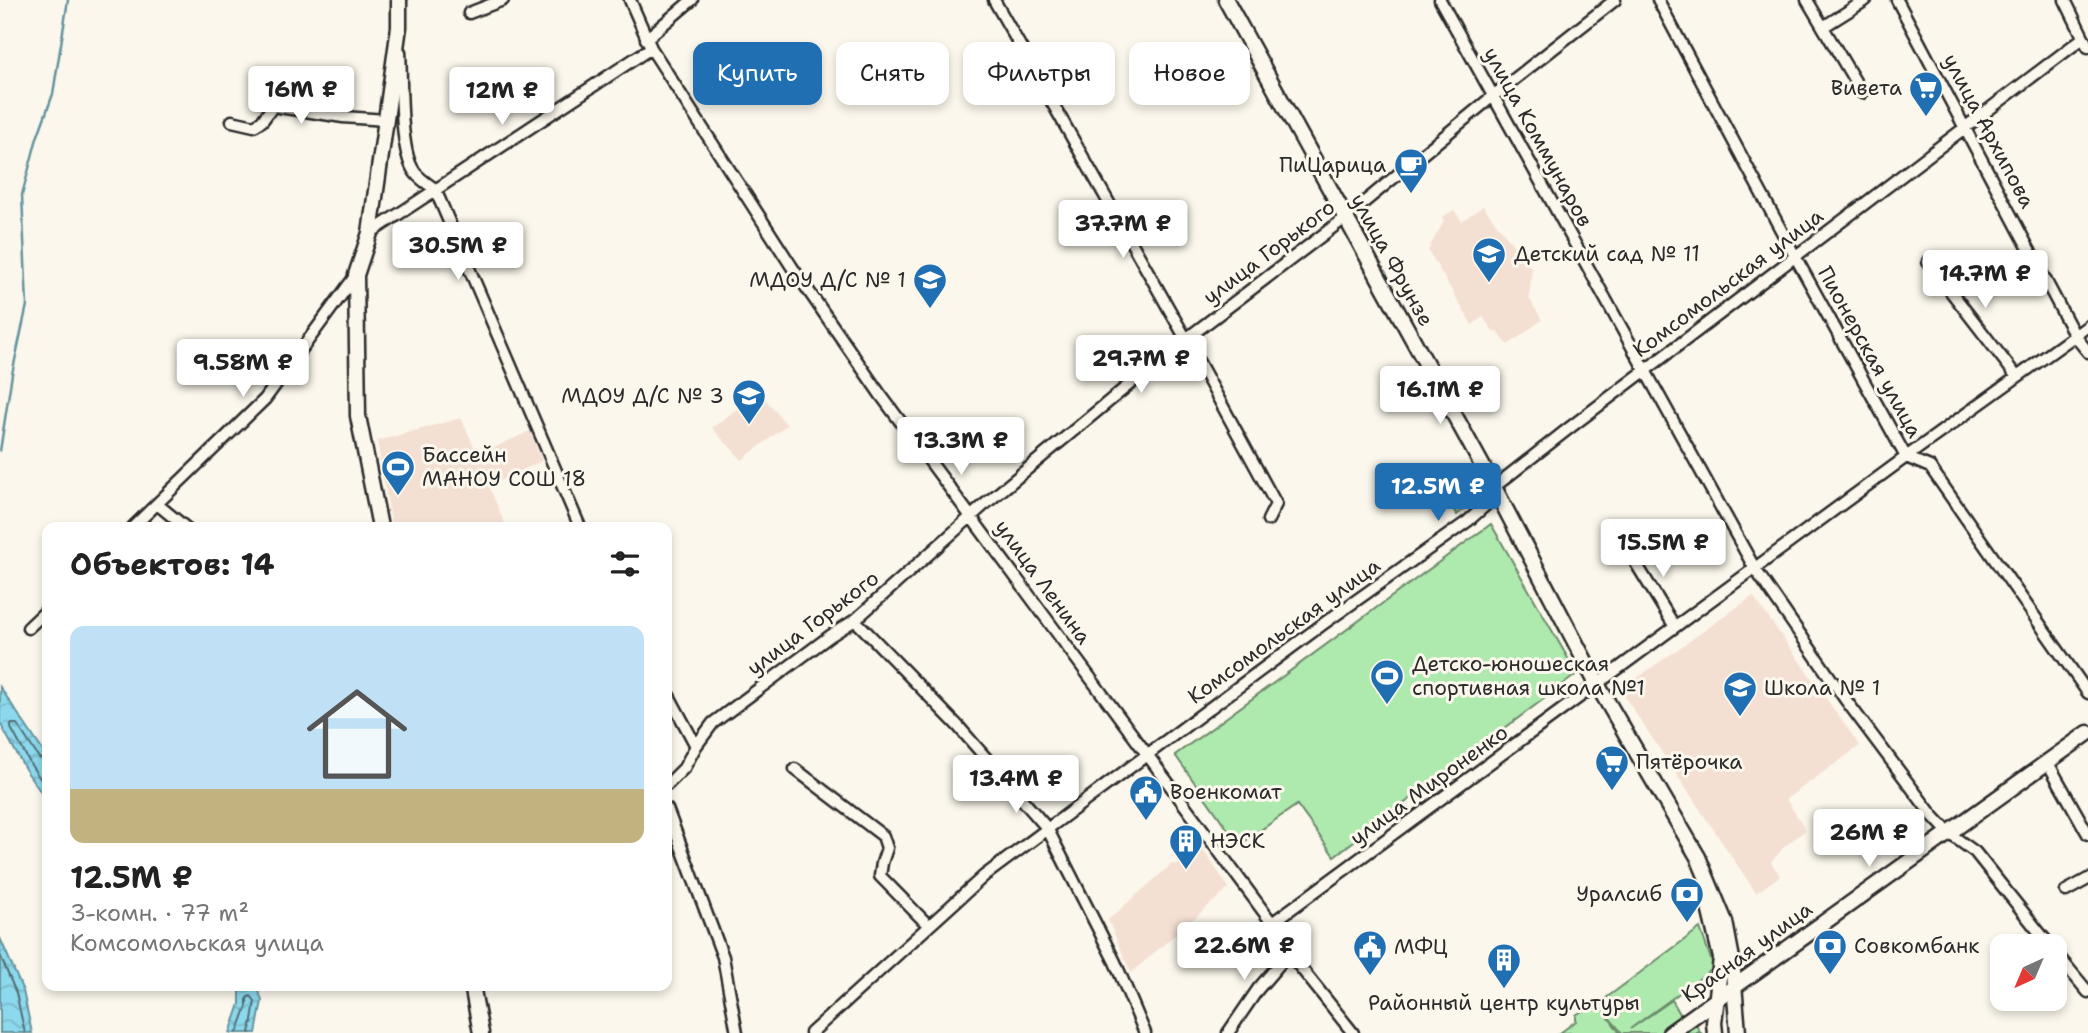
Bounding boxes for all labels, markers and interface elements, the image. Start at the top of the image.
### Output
chip: Купить [693,42,822,105]
chip: Снять [836,42,949,105]
chip: Фильтры [963,42,1115,105]
chip: Новое [1129,42,1250,105]
street label: улица Коммунаров [1477,42,1599,232]
street label: улица Архипова [1936,49,2042,213]
pin: 16M ₽ [252,66,350,126]
pin: 12M ₽ [453,68,551,127]
supermarket icon: Вивета [1907,69,1945,118]
text: 16M ₽ [264,74,338,104]
place label: Вивета [1831,74,1902,102]
text: 12M ₽ [465,75,539,105]
cafe icon: ПиЦарица [1392,146,1430,195]
place label: ПиЦарица [1279,151,1386,179]
street label: улица Фрунзе [1344,189,1440,331]
street label: улица Горького [1197,193,1341,311]
pin: 37.7M ₽ [1058,201,1188,260]
street label: Комсомольская улица [1627,202,1829,364]
text: 37.7M ₽ [1074,208,1172,238]
pin: 30.5M ₽ [393,222,523,282]
text: 30.5M ₽ [408,230,508,260]
school or university icon: Детский сад № 11 [1470,235,1508,284]
place label: Детский сад № 11 [1514,240,1700,268]
pin: 14.7M ₽ [1920,250,2050,310]
text: 14.7M ₽ [1939,258,2031,288]
school or university icon: МДОУ Д/С № 1 [911,261,949,310]
street label: Пионерская улица [1811,261,1929,443]
place label: МДОУ Д/С № 1 [749,266,906,294]
pin: 29.7M ₽ [1076,336,1206,395]
pin: 9.58M ₽ [178,340,308,399]
text: 29.7M ₽ [1092,343,1190,373]
text: 9.58M ₽ [193,347,293,377]
pin: 16.1M ₽ [1375,366,1505,426]
text: 16.1M ₽ [1396,374,1484,404]
school or university icon: МДОУ Д/С № 3 [730,377,768,426]
place label: МДОУ Д/С № 3 [561,382,724,410]
pin: 13.3M ₽ [896,418,1026,477]
text: 13.3M ₽ [913,425,1009,455]
place label: Бассейн МАНОУ СОШ 18 [422,441,586,493]
sports icon: Бассейн МАНОУ СОШ 18 [379,448,417,497]
pin: 12.5M ₽ [1373,463,1503,523]
text: 12.5M ₽ [1391,471,1485,501]
street label: улица Ленина [988,514,1098,650]
pin: 15.5M ₽ [1598,520,1728,579]
text: 15.5M ₽ [1617,527,1709,557]
text: Объектов: 14 [70,544,275,585]
icon: filters [606,545,644,583]
street label: Комсомольская улица [1182,552,1386,710]
street label: улица Горького [741,564,885,682]
place label: Детско-юношеская спортивная школа №1 [1412,650,1645,702]
sports icon: Детско-юношеская спортивная школа №1 [1368,657,1406,706]
school or university icon: Школа № 1 [1721,669,1759,718]
icon: home [294,671,420,797]
place label: Школа № 1 [1764,674,1881,702]
street label: улица Мироненко [1344,718,1514,852]
supermarket icon: Пятёрочка [1593,743,1631,792]
place label: Пятёрочка [1636,748,1742,776]
pin: 13.4M ₽ [951,756,1081,815]
text: 13.4M ₽ [969,763,1063,793]
public building icon: Военкомат [1127,773,1165,822]
place label: Военкомат [1170,778,1282,806]
pin: 26M ₽ [1820,810,1918,869]
text: 26M ₽ [1829,817,1909,847]
building icon: НЭСК [1167,822,1205,871]
place label: НЭСК [1210,827,1265,855]
text: 12.5M ₽ [70,857,193,898]
bank icon: Уралсиб [1668,875,1706,924]
place label: Уралсиб [1576,880,1662,908]
street label: Красная улица [1676,895,1818,1009]
text: 3-комн. · 77 m² [70,898,249,928]
pin: 22.6M ₽ [1179,922,1309,982]
bank icon: Совкомбанк [1811,927,1849,976]
text: Комсомольская улица [70,928,324,958]
public building icon: МФЦ [1351,928,1389,977]
text: 22.6M ₽ [1193,930,1295,960]
place label: Совкомбанк [1854,932,1979,960]
place label: МФЦ [1394,933,1448,961]
north arrow [1990,934,2067,1012]
map controls [1990,934,2067,1011]
building icon: Районный центр культуры [1485,941,1523,990]
place label: Районный центр культуры [1368,989,1640,1017]

